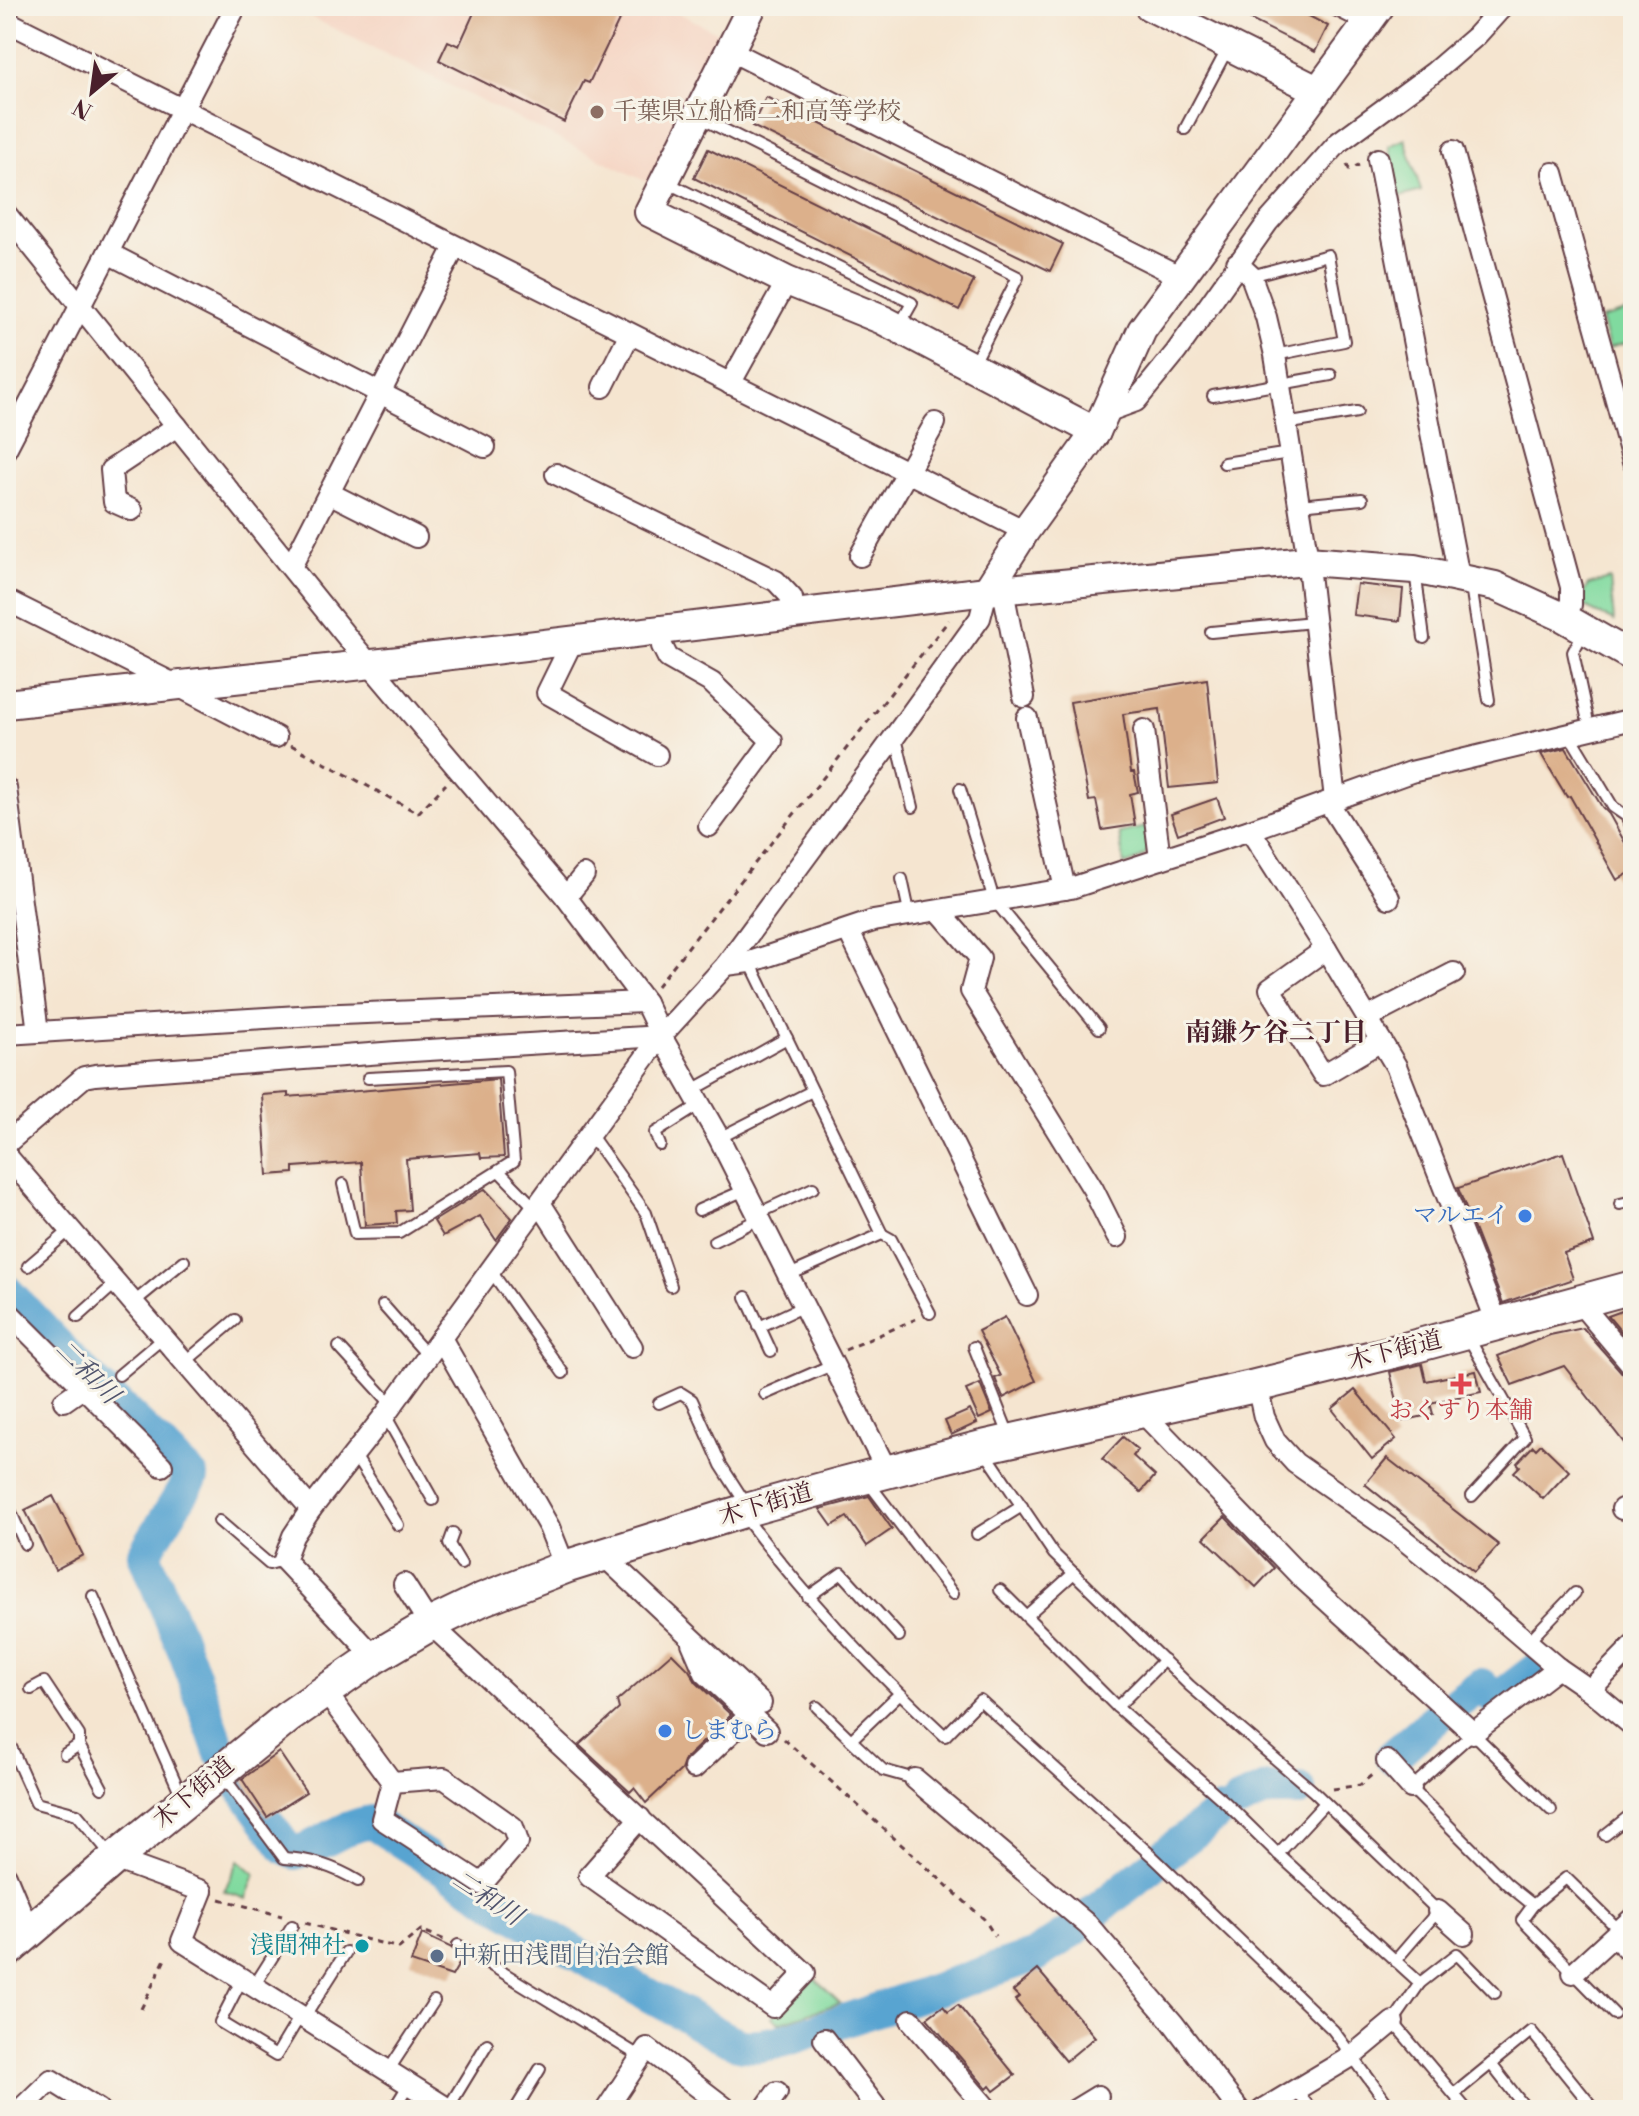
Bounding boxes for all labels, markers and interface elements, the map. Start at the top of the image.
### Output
north arrow [52,52,132,132]
text: N [68,92,97,124]
place label: 千葉県立船橋二和高等学校 [613,97,901,127]
marker: 千葉県立船橋二和高等学校 [588,103,606,121]
district label: 南鎌ケ谷二丁目 [1185,1017,1367,1049]
place label: マルエイ [1413,1201,1509,1231]
marker: マルエイ [1516,1207,1534,1225]
street label: 木下街道 [1345,1325,1445,1377]
water label: 二和川 [48,1333,128,1413]
marker: おくすり本舗 [1452,1375,1470,1393]
place label: おくすり本舗 [1389,1396,1533,1426]
street label: 木下街道 [716,1477,816,1533]
place label: しまむら [681,1716,777,1746]
marker: しまむら [656,1722,674,1740]
street label: 木下街道 [148,1751,240,1835]
water label: 二和川 [446,1863,531,1934]
place label: 浅間神社 [250,1931,346,1961]
marker: 浅間神社 [353,1937,371,1955]
place label: 中新田浅間自治会館 [453,1941,669,1971]
marker: 中新田浅間自治会館 [428,1947,446,1965]

